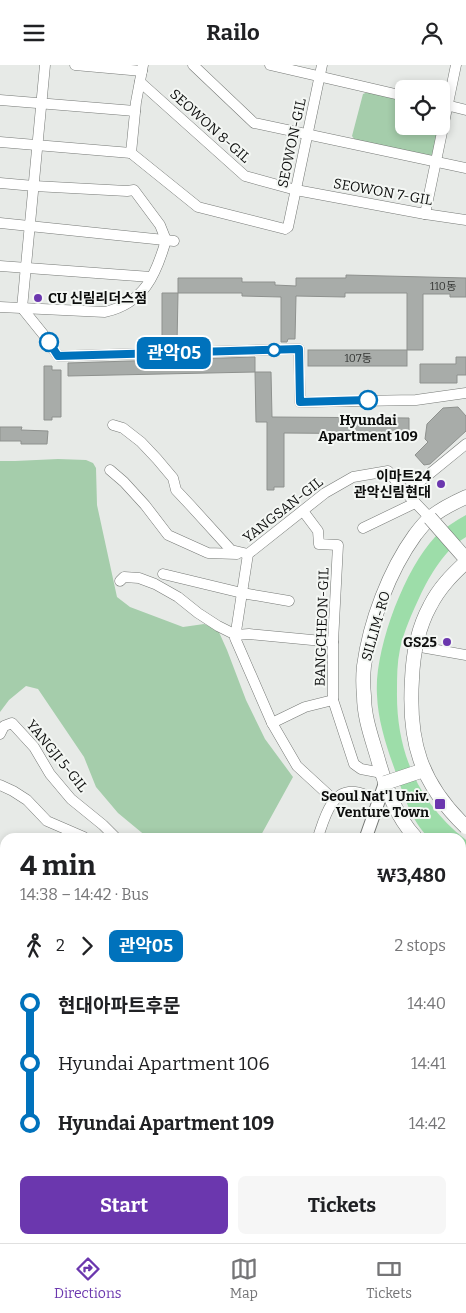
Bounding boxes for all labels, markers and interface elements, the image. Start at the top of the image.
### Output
icon: menu [20,19,48,47]
text: Railo [206,19,260,46]
icon: person [418,19,446,47]
map controls [395,80,450,135]
button: locate [395,80,450,135]
street label: SEOWON 8-GIL [166,85,254,167]
street label: SEOWON-GIL [274,96,310,189]
street label: SEOWON 7-GIL [332,175,434,209]
house number: 110동 [430,280,456,293]
place label: CU 신림리더스점 [48,290,147,307]
marker: CU 신림리더스점 [32,292,44,304]
unlabelled marker [39,332,59,352]
line badge: 관악05 [139,337,209,369]
text: 관악05 [147,342,201,364]
unlabelled marker [267,343,281,357]
house number: 107동 [344,352,372,365]
marker: Hyundai Apartment 109 [358,390,378,410]
place label: Hyundai Apartment 109 [318,412,418,445]
place label: 이마트24 관악신림현대 [354,468,431,501]
street label: YANGSAN-GIL [240,473,326,546]
marker: 이마트24 관악신림현대 [435,478,447,490]
street label: BANGCHEON-GIL [311,567,333,687]
street label: SILLIM-RO [358,589,394,663]
place label: GS25 [403,634,437,651]
marker: GS25 [441,636,453,648]
street label: YANGJI 5-GIL [23,717,91,796]
place label: Seoul Nat'l Univ. Venture Town [321,788,429,821]
marker: Seoul Nat'l Univ. Venture Town [433,797,447,811]
text: 4 min [20,849,96,882]
text: ₩3,480 [377,864,446,887]
text: 14:38 – 14:42 · Bus [20,885,149,904]
icon: walk [20,932,48,960]
icon: forward [73,932,101,960]
text: 관악05 [119,935,173,957]
text: 2 [56,936,65,955]
text: 2 stops [394,936,446,955]
text: 현대아파트후문 [58,994,180,1017]
text: 14:40 [407,994,446,1013]
text: Hyundai Apartment 106 [58,1052,270,1075]
text: 14:41 [411,1054,446,1073]
text: Hyundai Apartment 109 [58,1112,274,1135]
text: 14:42 [409,1114,446,1133]
button: Start [20,1176,228,1234]
button: Tickets [238,1176,446,1234]
tab: Directions [54,1255,121,1302]
tab: Map [230,1255,258,1302]
tab: Tickets [366,1255,412,1302]

